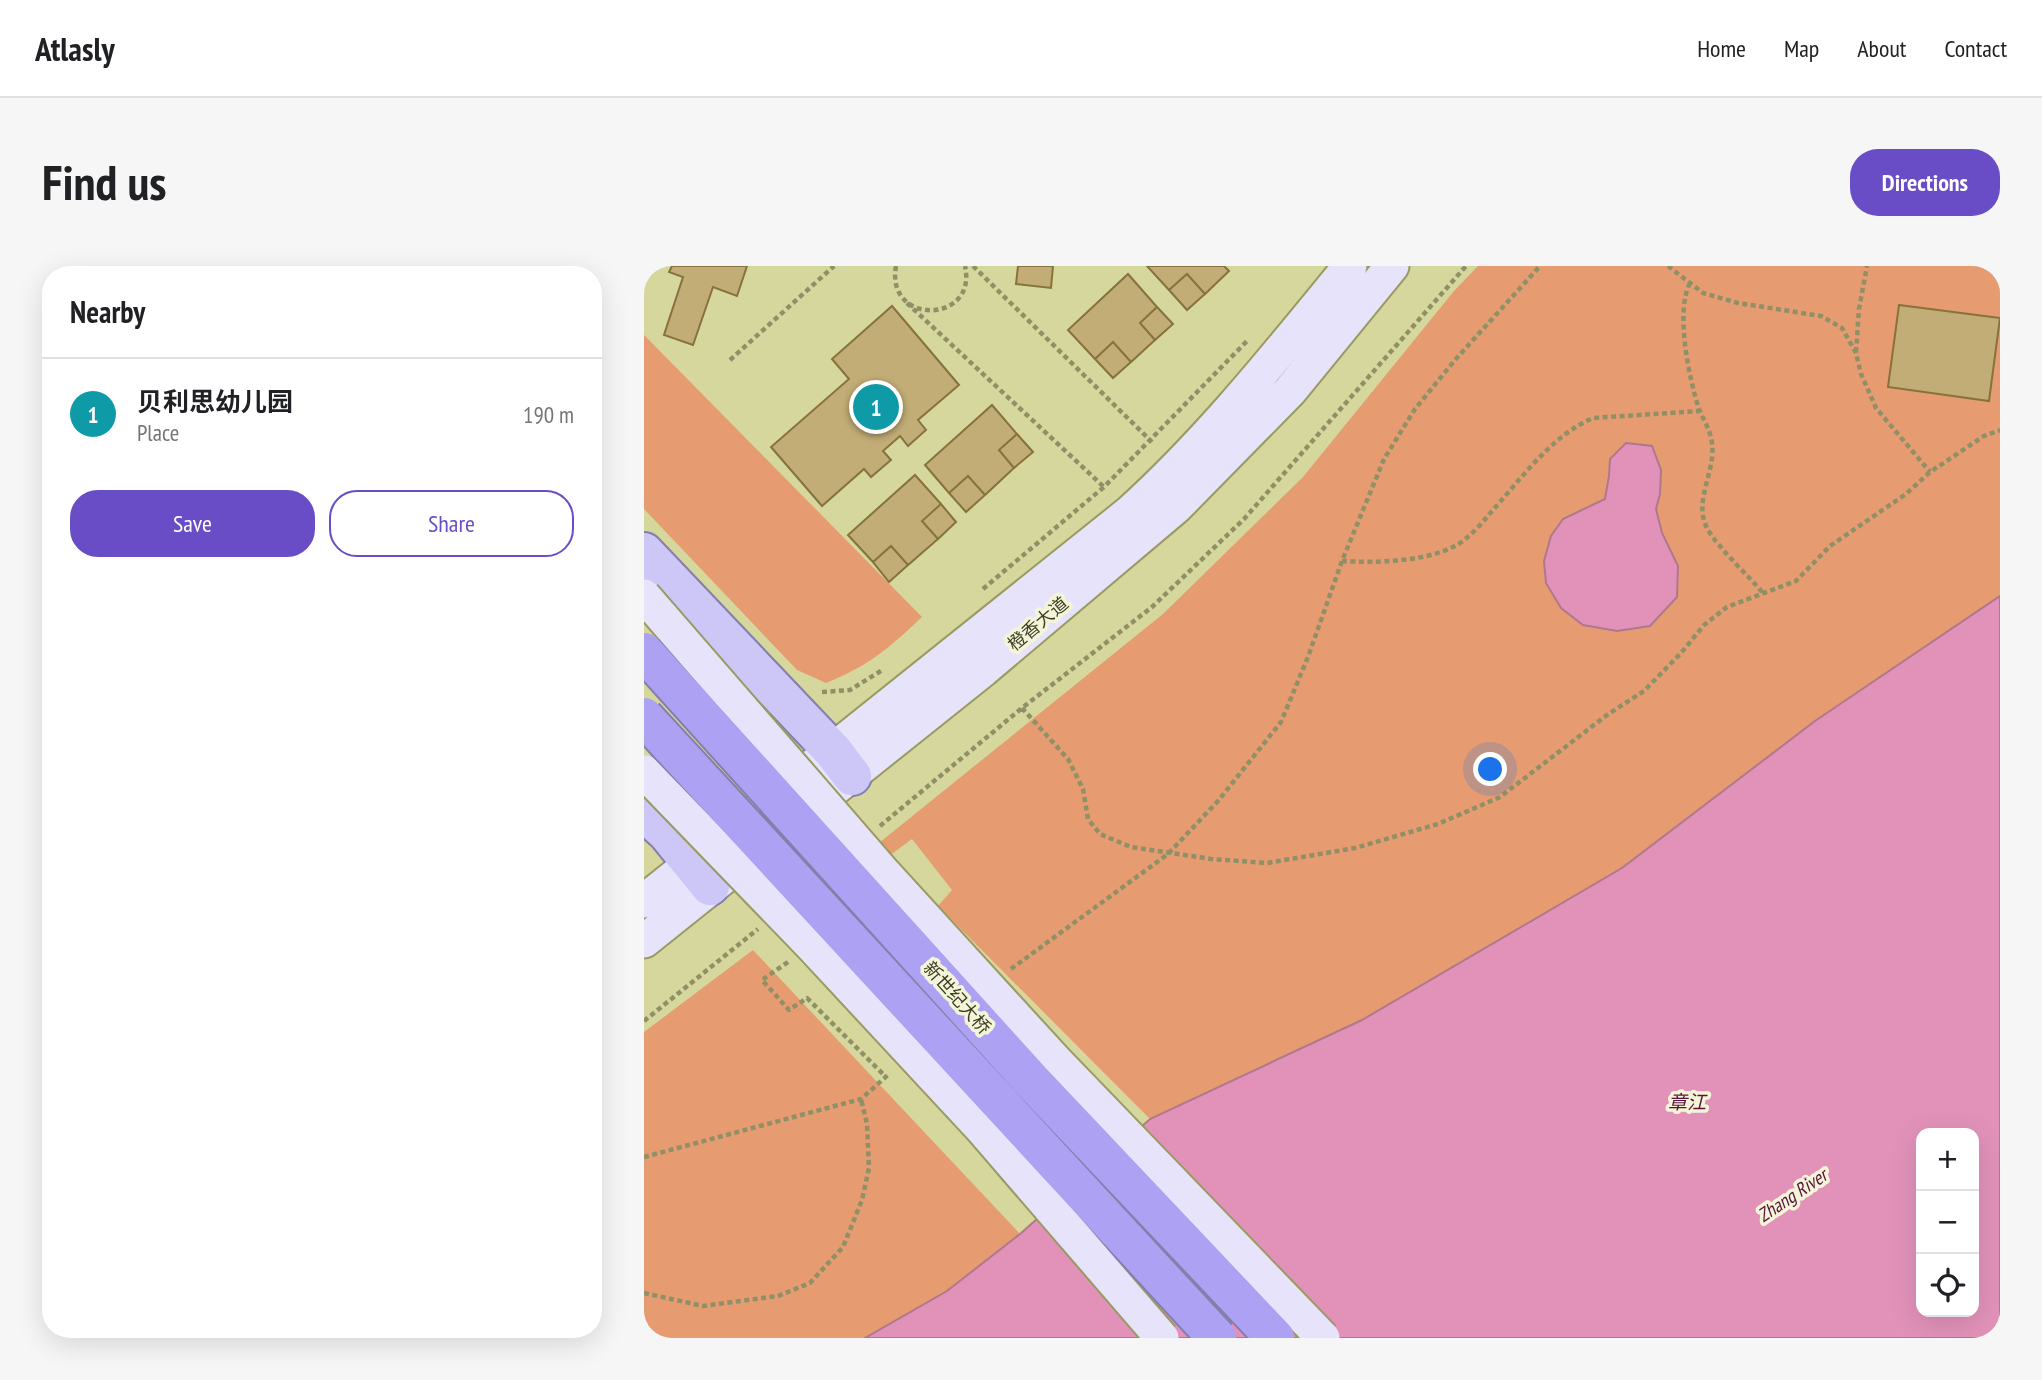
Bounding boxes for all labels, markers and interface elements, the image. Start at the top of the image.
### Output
text: Atlasly [35,27,115,70]
text: Home [1697,33,1746,64]
text: Map [1784,33,1819,64]
text: About [1857,33,1906,64]
text: Contact [1944,33,2007,64]
button: Directions [1850,149,2000,216]
text: Find us [42,150,166,214]
text: Nearby [70,292,145,331]
pin: 1 [853,381,899,433]
text: 贝利思幼儿园 [137,385,293,418]
text: 1 [88,400,99,429]
text: 190 m [523,400,574,429]
text: Place [137,418,179,447]
button: Save [70,490,315,557]
button: Share [329,490,574,557]
street label: 橙香大道 [1003,592,1073,656]
your location [1473,752,1507,786]
street label: 新世纪大桥 [919,957,996,1039]
water label: 章江 [1668,1090,1708,1114]
map controls [1916,1128,1979,1317]
button: + [1916,1128,1979,1191]
water label: Zhang River [1753,1162,1834,1227]
button: − [1916,1191,1979,1254]
button: locate [1916,1254,1979,1317]

